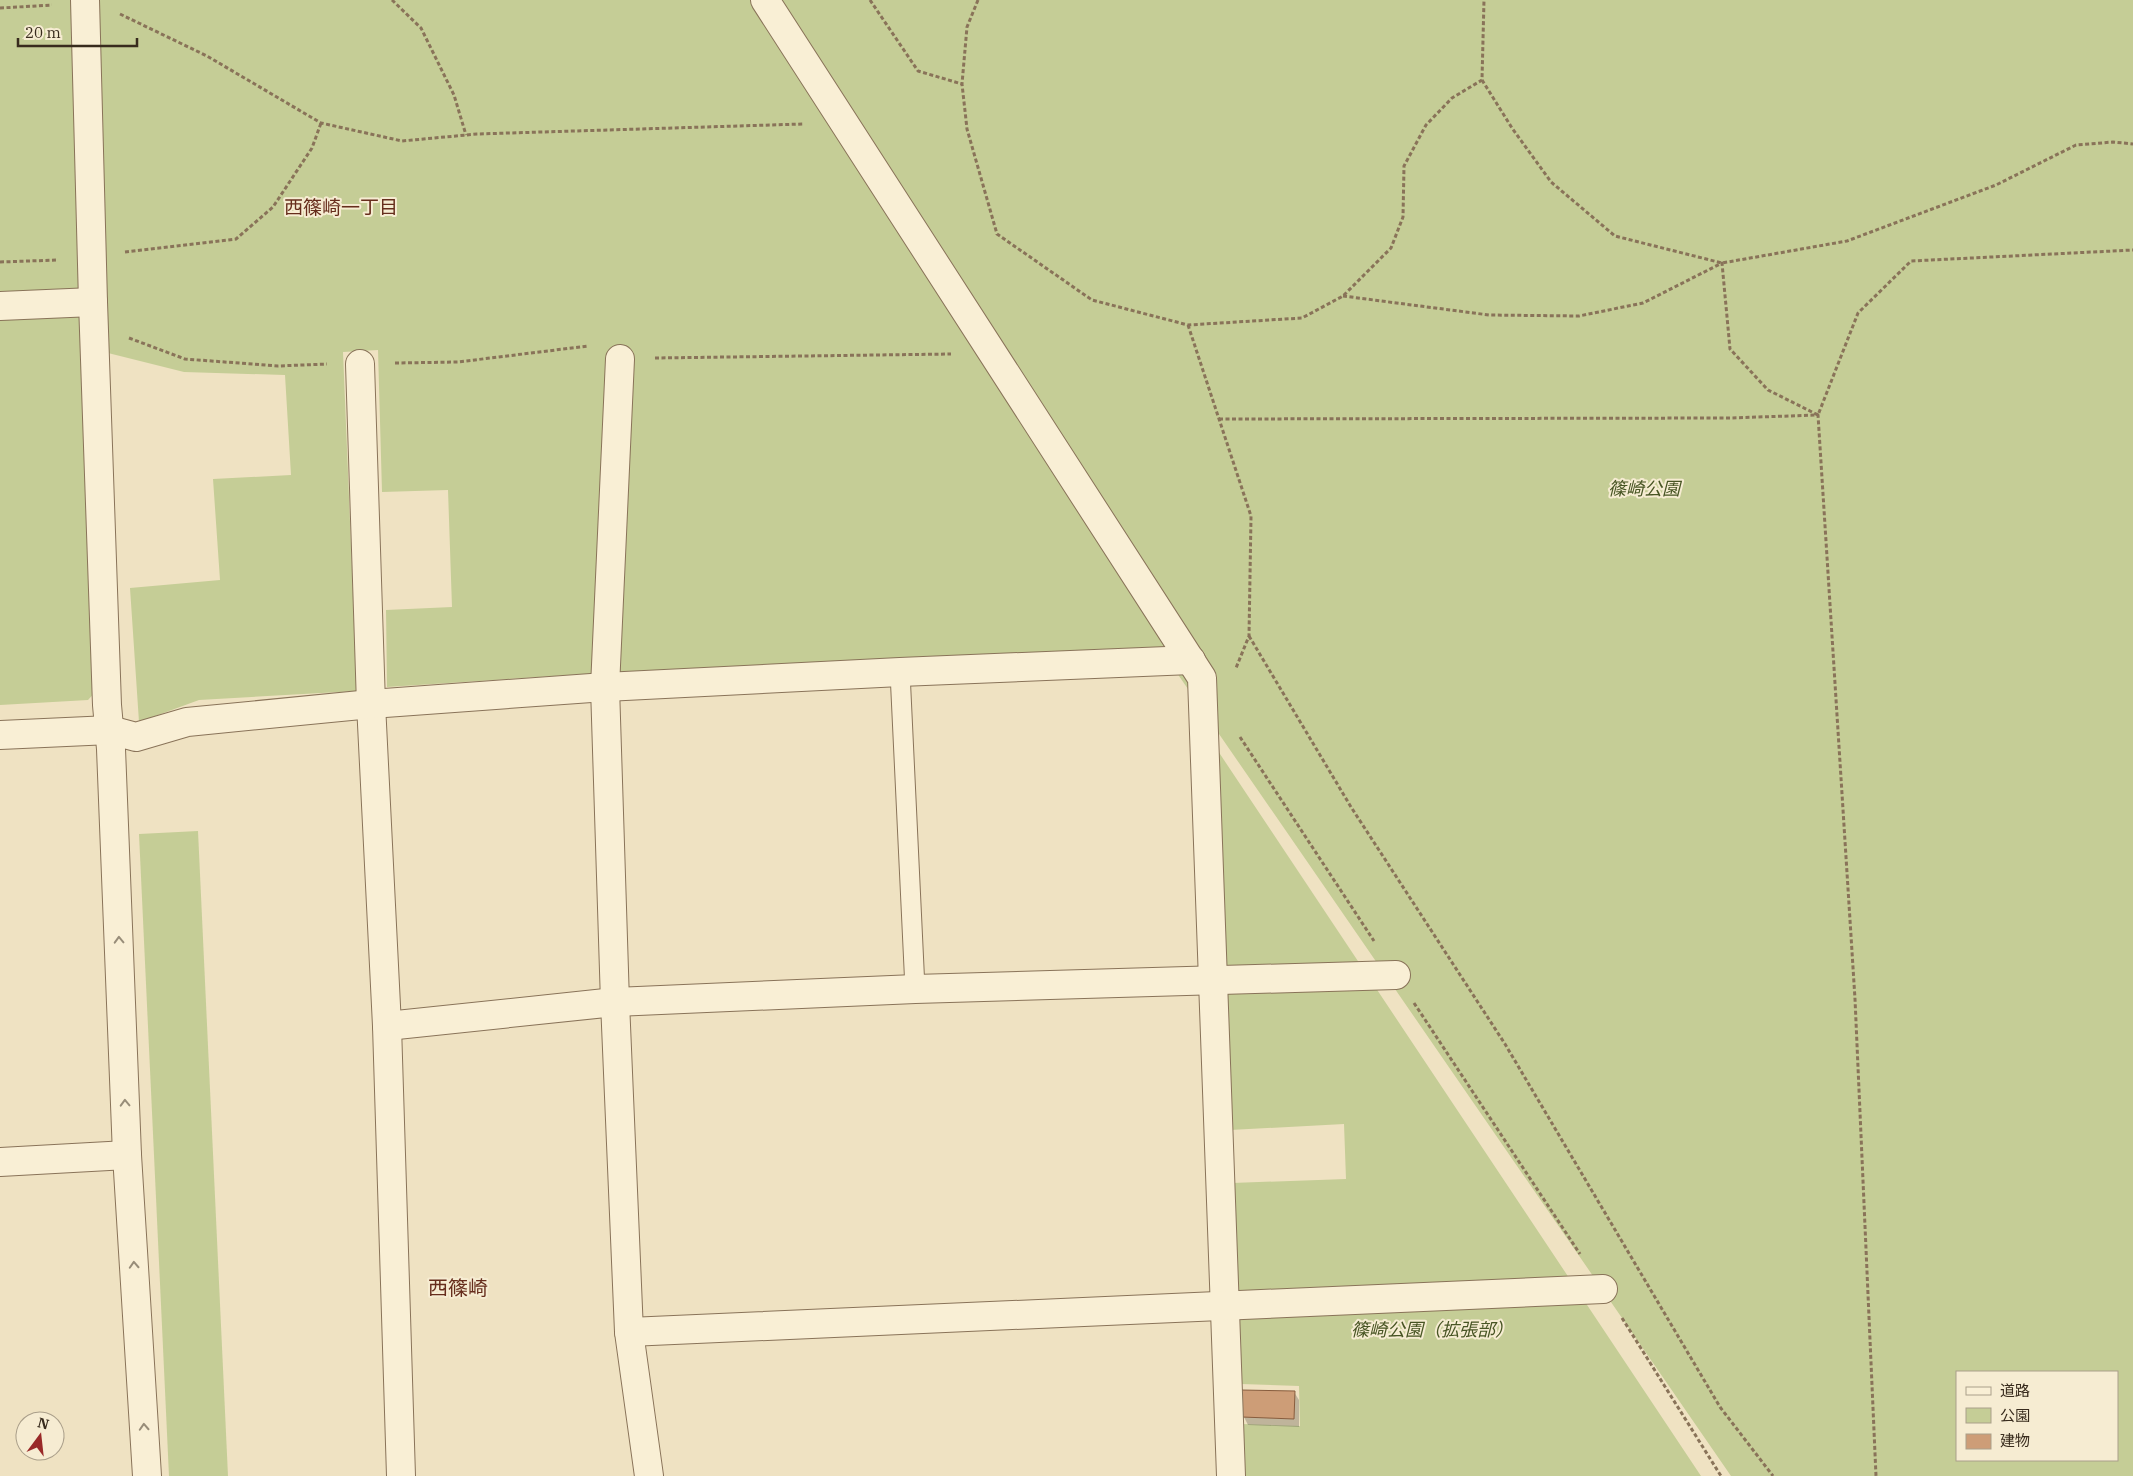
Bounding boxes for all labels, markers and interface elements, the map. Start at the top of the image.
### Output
scale bar [18,15,136,47]
text: 20 m [25,23,61,42]
district label: 西篠崎一丁目 [284,195,398,219]
park label: 篠崎公園 [1608,477,1683,500]
one-way arrow [113,936,124,944]
one-way arrow [120,1099,131,1107]
one-way arrow [128,1261,139,1269]
district label: 西篠崎 [428,1274,488,1301]
park label: 篠崎公園（拡張部） [1351,1318,1513,1341]
legend [1956,1371,2118,1461]
text: 道路 [2000,1381,2030,1400]
text: 公園 [2000,1406,2030,1425]
north arrow [15,1411,65,1461]
text: N [36,1413,51,1434]
one-way arrow [138,1423,149,1431]
text: 建物 [2000,1431,2030,1450]

